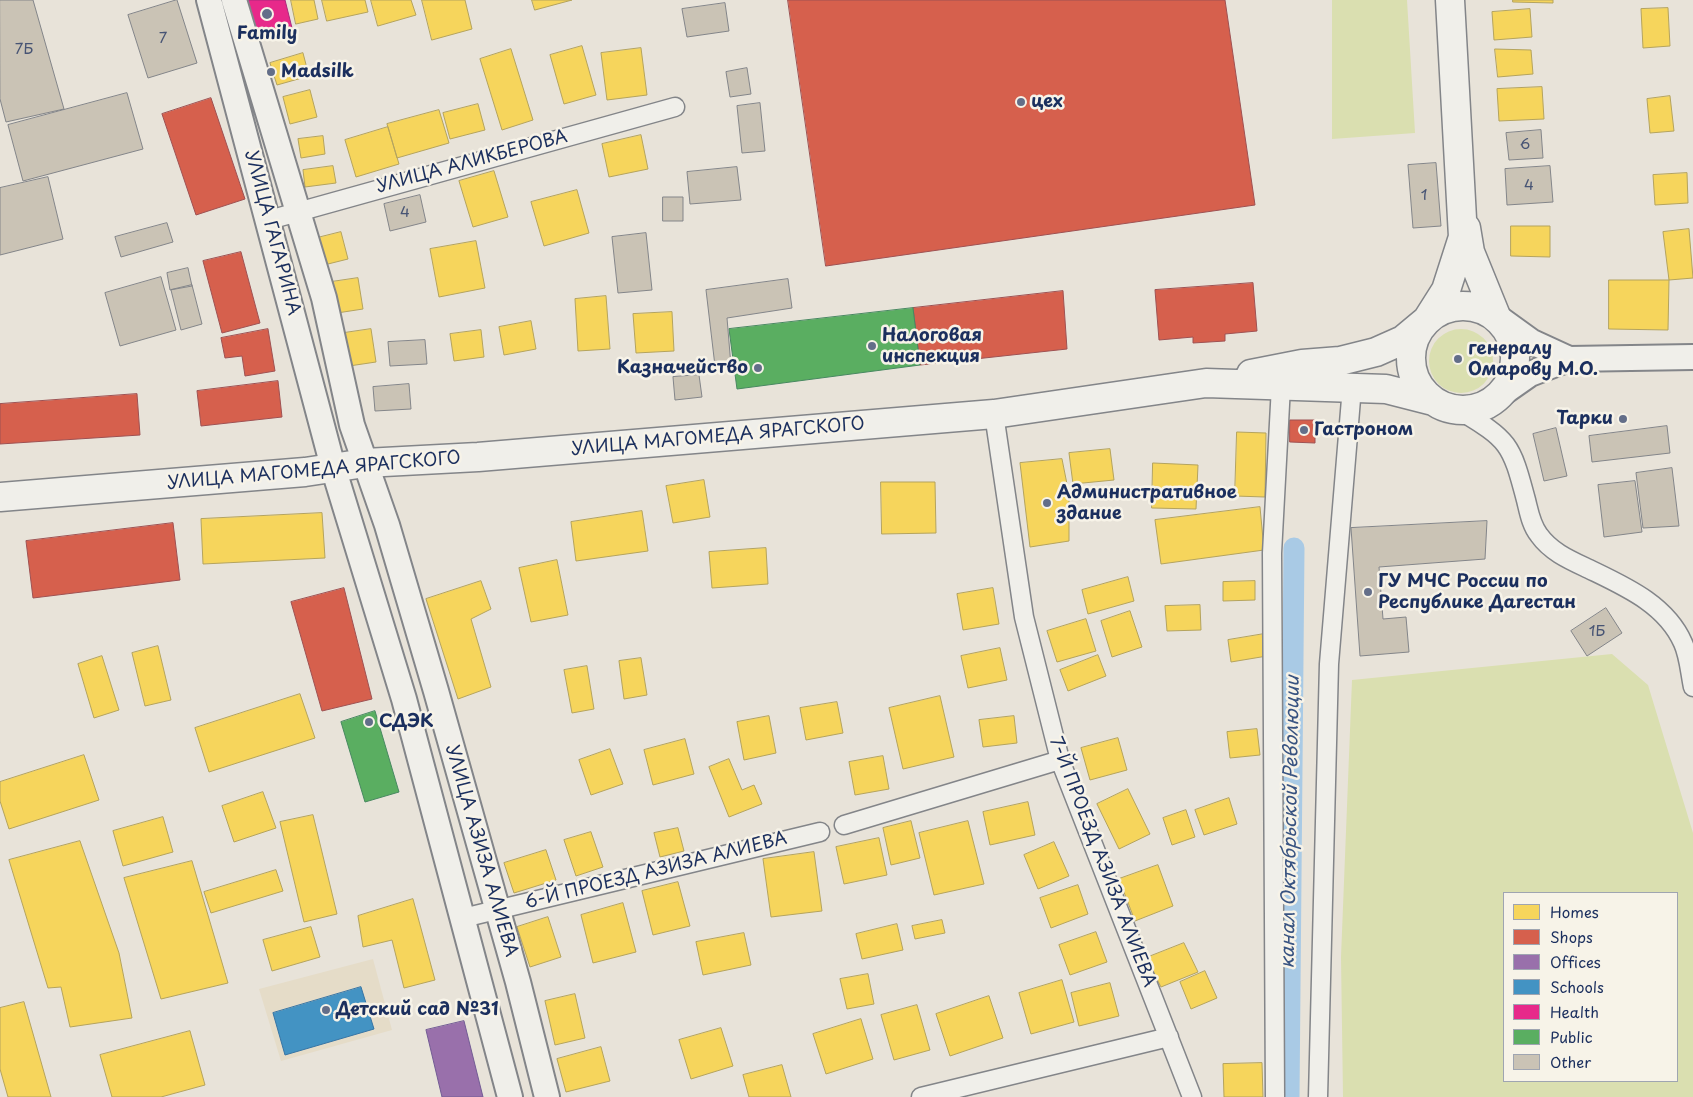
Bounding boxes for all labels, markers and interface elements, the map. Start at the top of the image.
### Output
marker: Family [260,7,274,21]
place label: Family [237,23,297,45]
house number: 7 [159,30,167,48]
house number: 7Б [15,41,33,59]
place label: Madsilk [281,61,354,83]
marker: Madsilk [265,66,277,78]
place label: цех [1031,91,1063,113]
marker: цех [1015,96,1027,108]
street label: УЛИЦА АЛИКБЕРОВА [374,126,570,198]
house number: 6 [1520,136,1530,154]
street label: УЛИЦА ГАГАРИНА [240,148,304,318]
house number: 4 [1524,177,1534,195]
house number: 1 [1421,187,1427,205]
house number: 4 [400,204,410,222]
place label: Налоговая инспекция [882,325,982,368]
place label: генералу Омарову М.О. [1468,338,1598,380]
marker: Налоговая инспекция [866,340,878,352]
marker: генералу Омарову М.О. [1452,353,1464,365]
place label: Казначейство [617,357,748,379]
marker: Казначейство [752,362,764,374]
place label: Тарки [1556,408,1613,430]
street label: УЛИЦА МАГОМЕДА ЯРАГСКОГО [570,413,866,461]
marker: Тарки [1617,413,1629,425]
place label: Гастроном [1314,419,1413,441]
marker: Гастроном [1298,424,1310,436]
street label: УЛИЦА МАГОМЕДА ЯРАГСКОГО [166,447,462,495]
place label: Административное здание [1057,482,1237,524]
marker: Административное здание [1041,497,1053,509]
place label: ГУ МЧС России по Республике Дагестан [1378,571,1576,614]
marker: ГУ МЧС России по Республике Дагестан [1362,586,1374,598]
house number: 1Б [1589,623,1605,641]
water label: канал Октябрьской Революции [1277,675,1305,969]
place label: СДЭК [379,711,433,733]
marker: СДЭК [363,716,375,728]
street label: 7-Й ПРОЕЗД АЗИЗА АЛИЕВА [1044,734,1160,990]
street label: УЛИЦА АЗИЗА АЛИЕВА [440,743,522,959]
street label: 6-Й ПРОЕЗД АЗИЗА АЛИЕВА [523,828,789,914]
legend [1503,892,1678,1082]
text: Homes [1550,900,1599,923]
text: Shops [1550,925,1593,948]
text: Offices [1550,950,1601,973]
text: Schools [1550,975,1604,998]
place label: Детский сад №31 [336,999,499,1021]
text: Health [1550,1000,1599,1023]
marker: Детский сад №31 [320,1004,332,1016]
text: Public [1550,1025,1593,1048]
text: Other [1550,1050,1591,1073]

